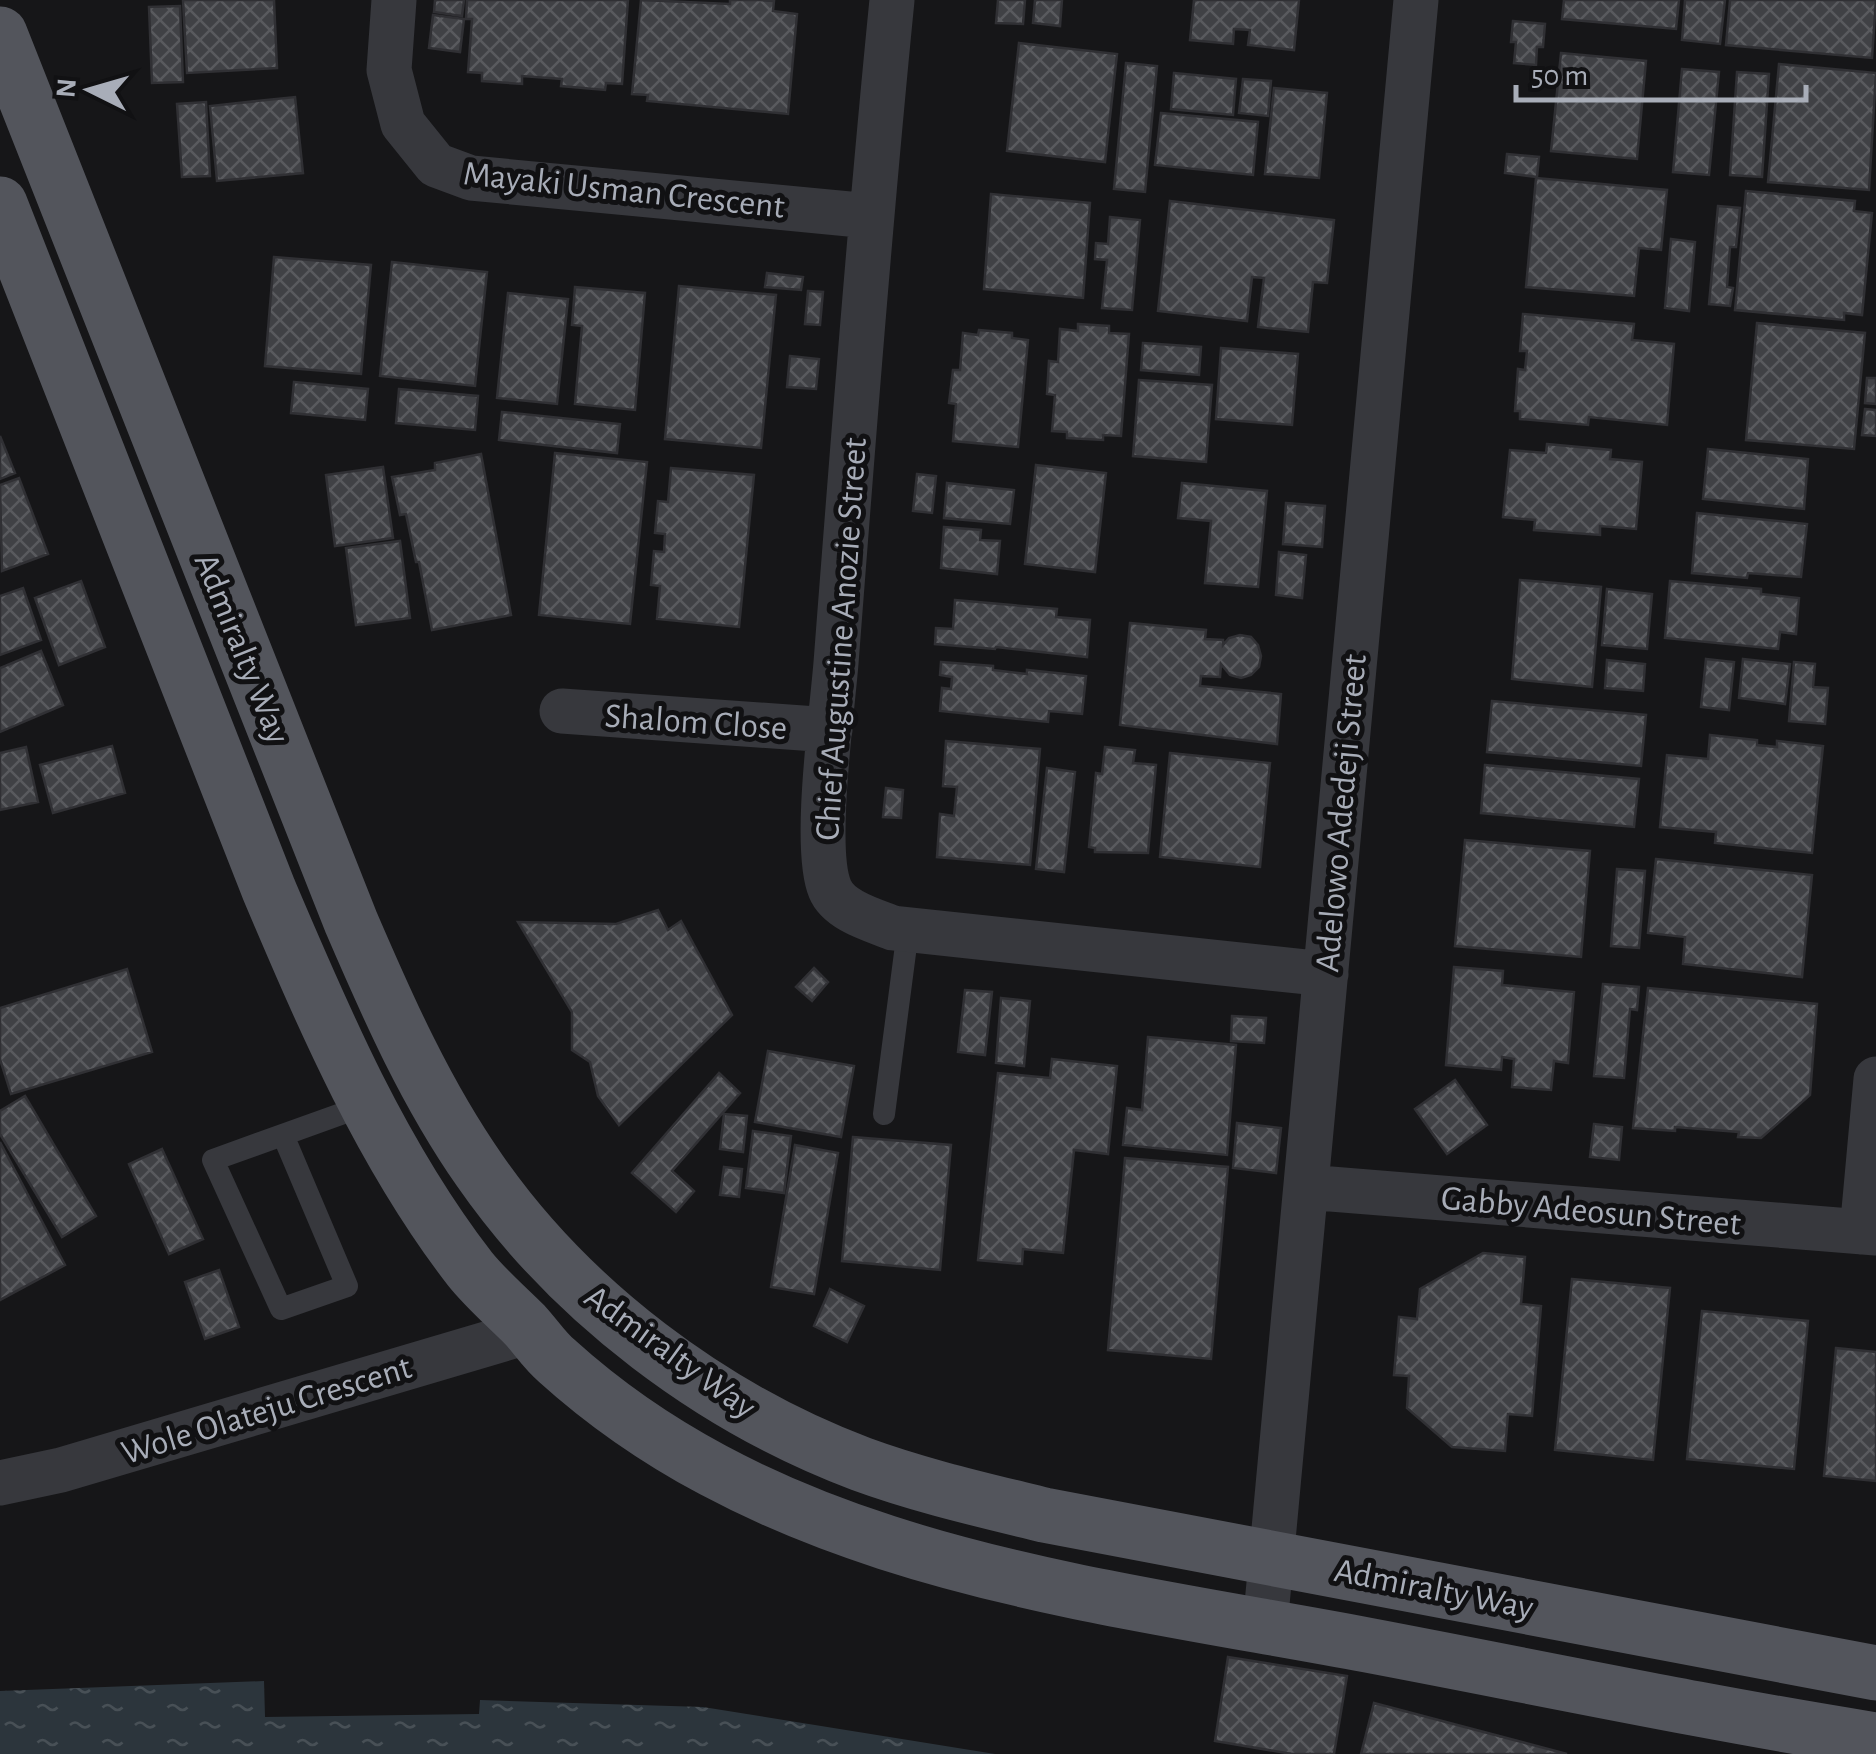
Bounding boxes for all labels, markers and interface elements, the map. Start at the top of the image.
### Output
north arrow [40,40,140,140]
scale bar [1516,40,1806,102]
text: 50 m [1531,61,1588,91]
text: N [52,77,82,99]
street label: Mayaki Usman Crescent [461,156,786,225]
street label: Chief Augustine Anozie Street [810,436,873,842]
street label: Admiralty Way [188,548,296,749]
street label: Adelowo Adedeji Street [1310,653,1373,974]
street label: Shalom Close [603,699,788,746]
street label: Gabby Adeosun Street [1440,1181,1742,1242]
street label: Admiralty Way [578,1279,762,1426]
street label: Wole Olateju Crescent [117,1350,415,1471]
street label: Admiralty Way [1331,1553,1536,1626]

